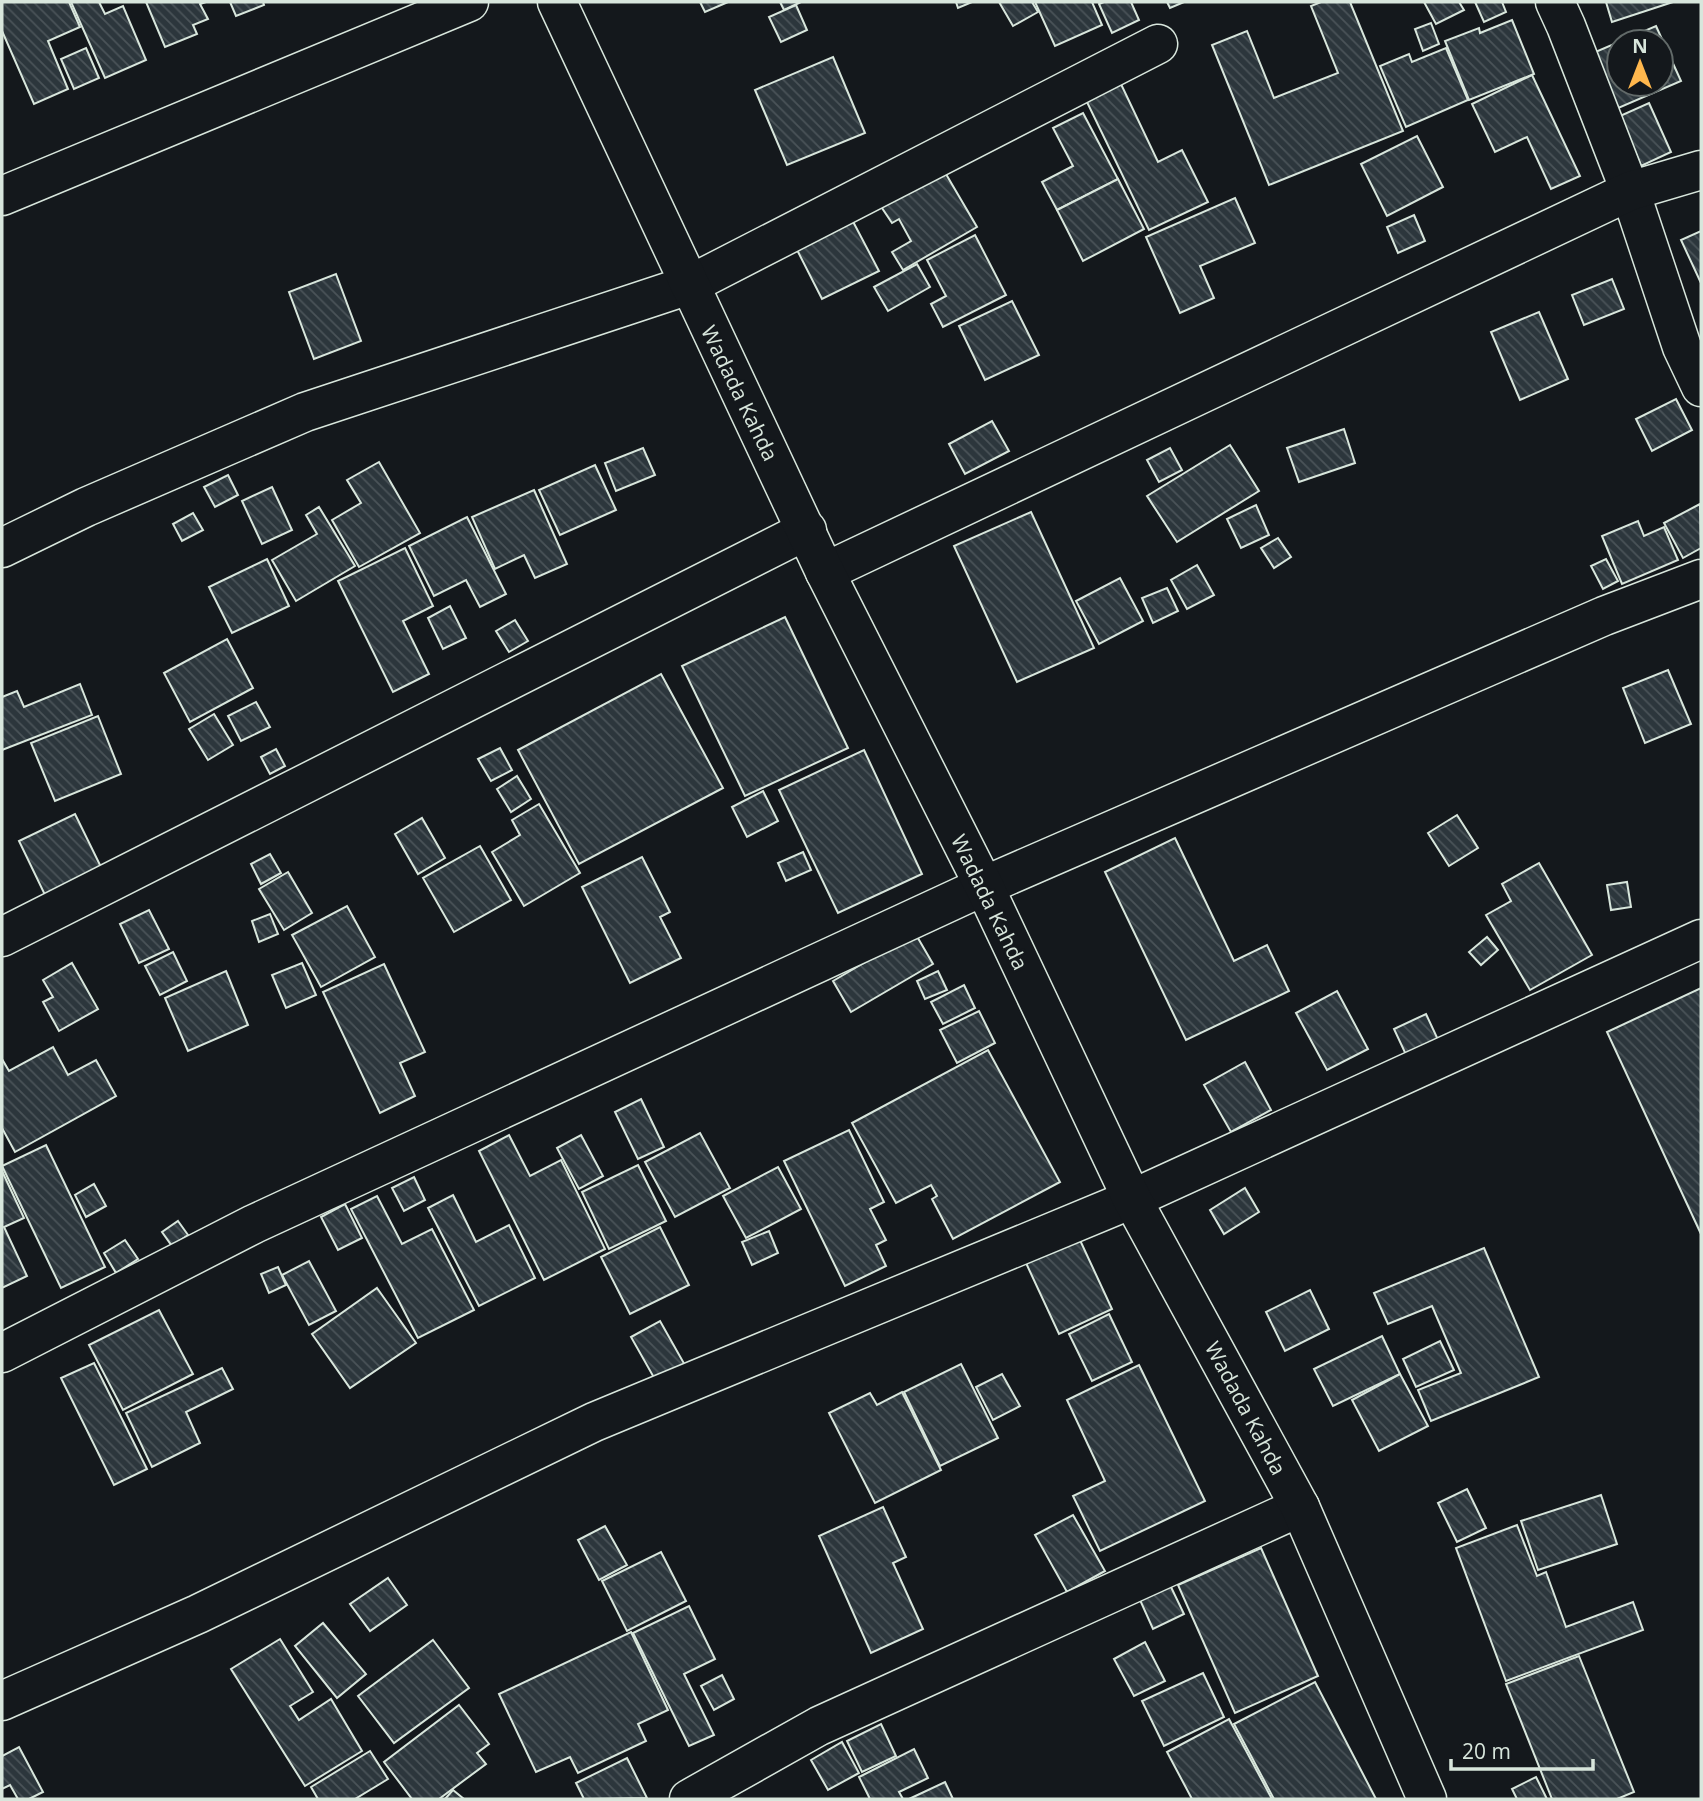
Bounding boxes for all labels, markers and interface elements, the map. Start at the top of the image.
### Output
north arrow [1605,28,1675,98]
text: N [1632,33,1648,59]
street label: Wadada Kahda [695,321,785,465]
street label: Wadada Kahda [945,830,1035,974]
street label: Wadada Kahda [1199,1336,1293,1480]
scale bar [1451,1728,1593,1772]
text: 20 m [1462,1737,1511,1765]

